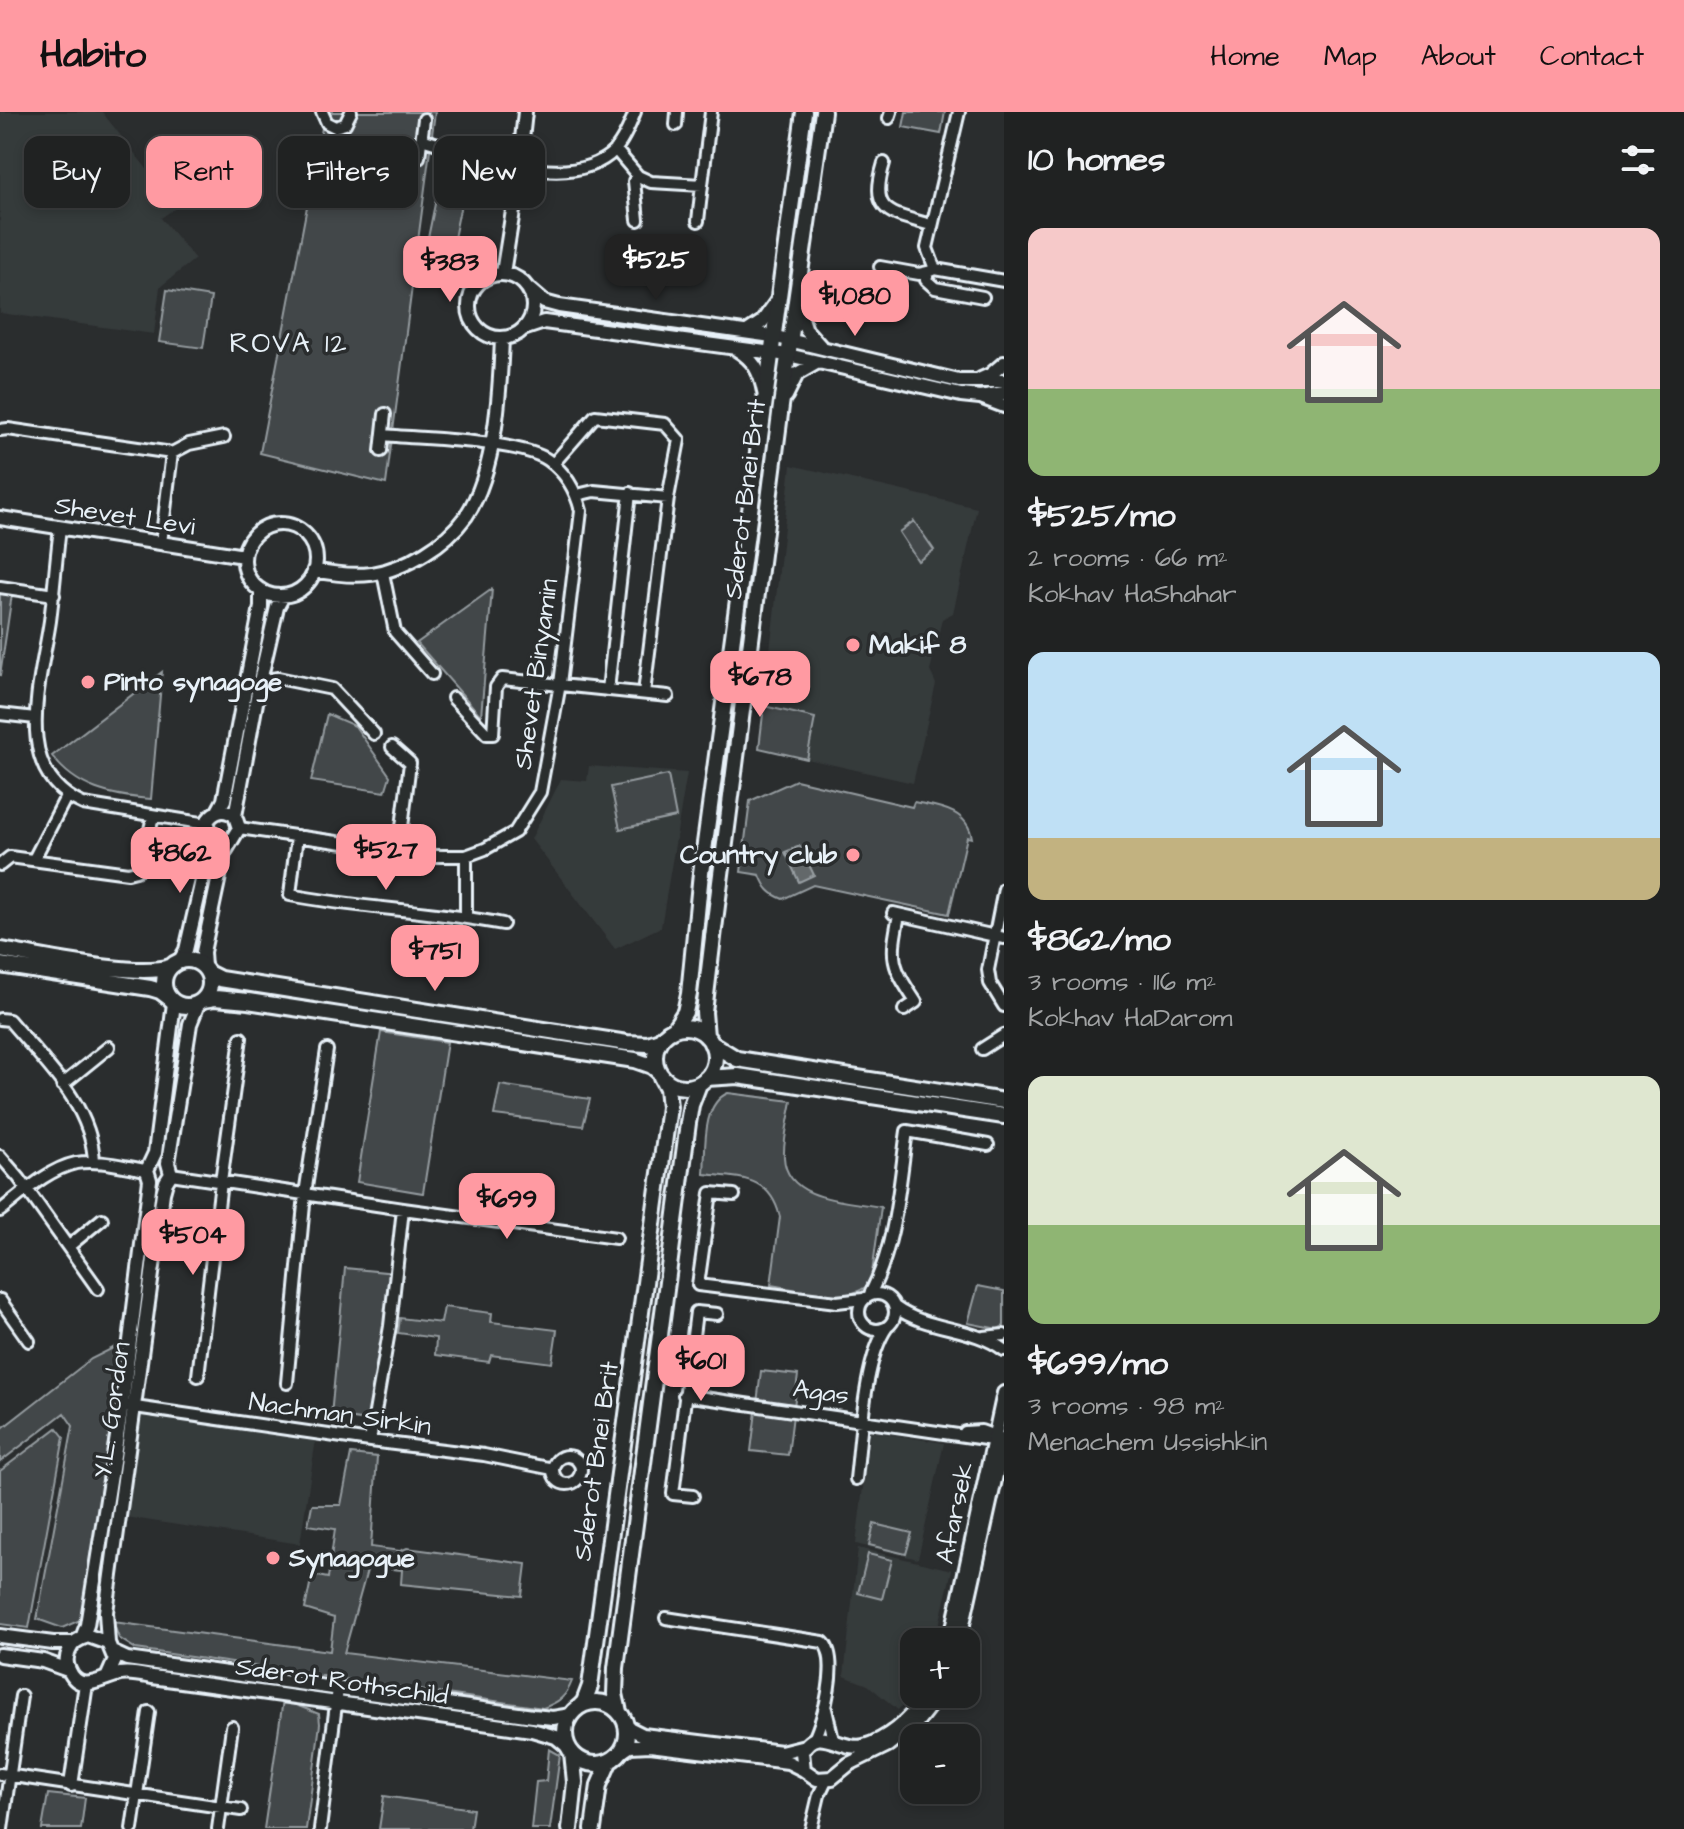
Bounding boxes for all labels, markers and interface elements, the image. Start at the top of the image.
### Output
text: Habito [40,30,146,82]
text: Home [1210,37,1280,76]
text: Map [1324,37,1377,76]
text: About [1421,37,1496,76]
text: Contact [1540,37,1644,76]
chip: Buy [24,136,130,208]
chip: Rent [146,136,262,208]
chip: Filters [278,136,418,208]
chip: New [434,136,545,208]
text: 10 homes [1028,136,1165,184]
icon: filters [1616,138,1660,182]
pin: $525 [609,234,703,302]
pin: $383 [403,236,497,304]
text: $525 [623,242,689,278]
text: $383 [421,244,479,280]
pin: $1,080 [790,270,920,338]
text: $1,080 [819,278,891,314]
icon: home [1272,280,1416,424]
district label: ROVA 12 [229,324,349,363]
street label: Sderot Bnei Brit [715,396,775,601]
street label: Shevet Levi [52,487,198,545]
text: $525/mo [1028,492,1176,540]
text: 2 rooms · 66 m² [1028,540,1228,576]
street label: Shevet Binyamin [505,576,569,772]
text: Kokhav HaShahar [1028,576,1237,612]
place label: Makif 8 [869,627,966,663]
marker: Makif 8 [844,636,862,654]
pin: $678 [713,651,807,719]
text: $678 [728,659,792,695]
place label: Pinto synagoge [104,664,282,703]
marker: Pinto synagoge [79,673,97,691]
icon: home [1272,704,1416,848]
pin: $527 [339,824,433,892]
pin: $862 [133,827,227,895]
text: $527 [354,832,418,868]
text: $862 [149,835,211,871]
place label: Country club [680,837,837,876]
marker: Country club [844,846,862,864]
text: $862/mo [1028,916,1171,964]
pin: $751 [388,925,482,993]
text: $751 [409,933,461,969]
text: 3 rooms · 116 m² [1028,964,1216,1000]
text: Kokhav HaDarom [1028,1000,1233,1036]
icon: home [1272,1128,1416,1272]
pin: $699 [460,1173,554,1241]
text: $699 [477,1181,537,1217]
pin: $504 [146,1209,240,1277]
text: $504 [160,1217,226,1253]
pin: $601 [654,1335,748,1403]
street label: Y.L. Gordon [85,1339,139,1481]
text: $699/mo [1028,1340,1168,1388]
text: $601 [676,1343,726,1379]
street label: Sderot Bnei Brit [564,1358,628,1563]
street label: Agas [790,1370,851,1416]
street label: Nachman Sirkin [247,1383,433,1445]
text: 3 rooms · 98 m² [1028,1388,1225,1424]
text: Menachem Ussishkin [1028,1424,1267,1460]
street label: Afarsek [927,1459,983,1567]
place label: Synagogue [288,1540,415,1579]
marker: Synagogue [264,1549,282,1567]
map controls [900,1628,980,1804]
button: + [900,1628,980,1708]
street label: Sderot Rothschild [233,1648,451,1714]
button: − [900,1724,980,1804]

